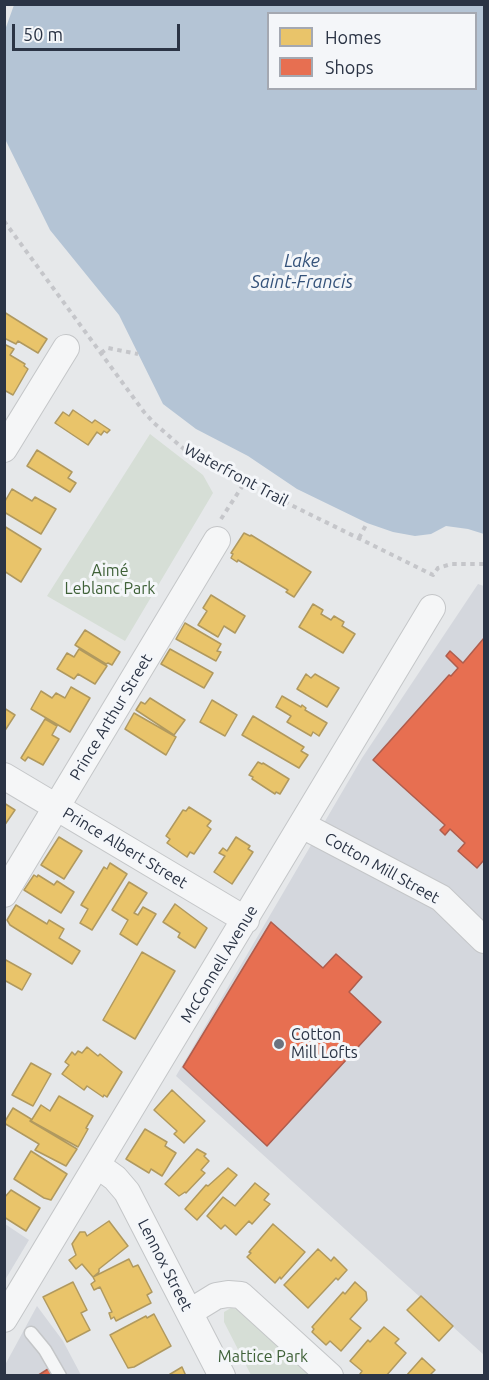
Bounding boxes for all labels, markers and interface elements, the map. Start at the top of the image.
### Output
scale bar [15,12,183,50]
legend [267,12,477,90]
text: 50 m [23,24,63,44]
text: Homes [325,27,381,47]
text: Shops [325,57,374,77]
water label: Lake Saint-Francis [251,250,353,292]
street label: Waterfront Trail [181,439,291,511]
park label: Aimé Leblanc Park [65,561,155,599]
street label: Prince Arthur Street [66,650,156,784]
street label: Prince Albert Street [59,803,191,893]
street label: Cotton Mill Street [321,828,443,908]
street label: McConnell Avenue [176,902,262,1026]
place label: Cotton Mill Lofts [291,1025,358,1063]
marker: Cotton Mill Lofts [272,1037,286,1051]
street label: Lennox Street [134,1216,196,1314]
park label: Mattice Park [218,1347,308,1367]

